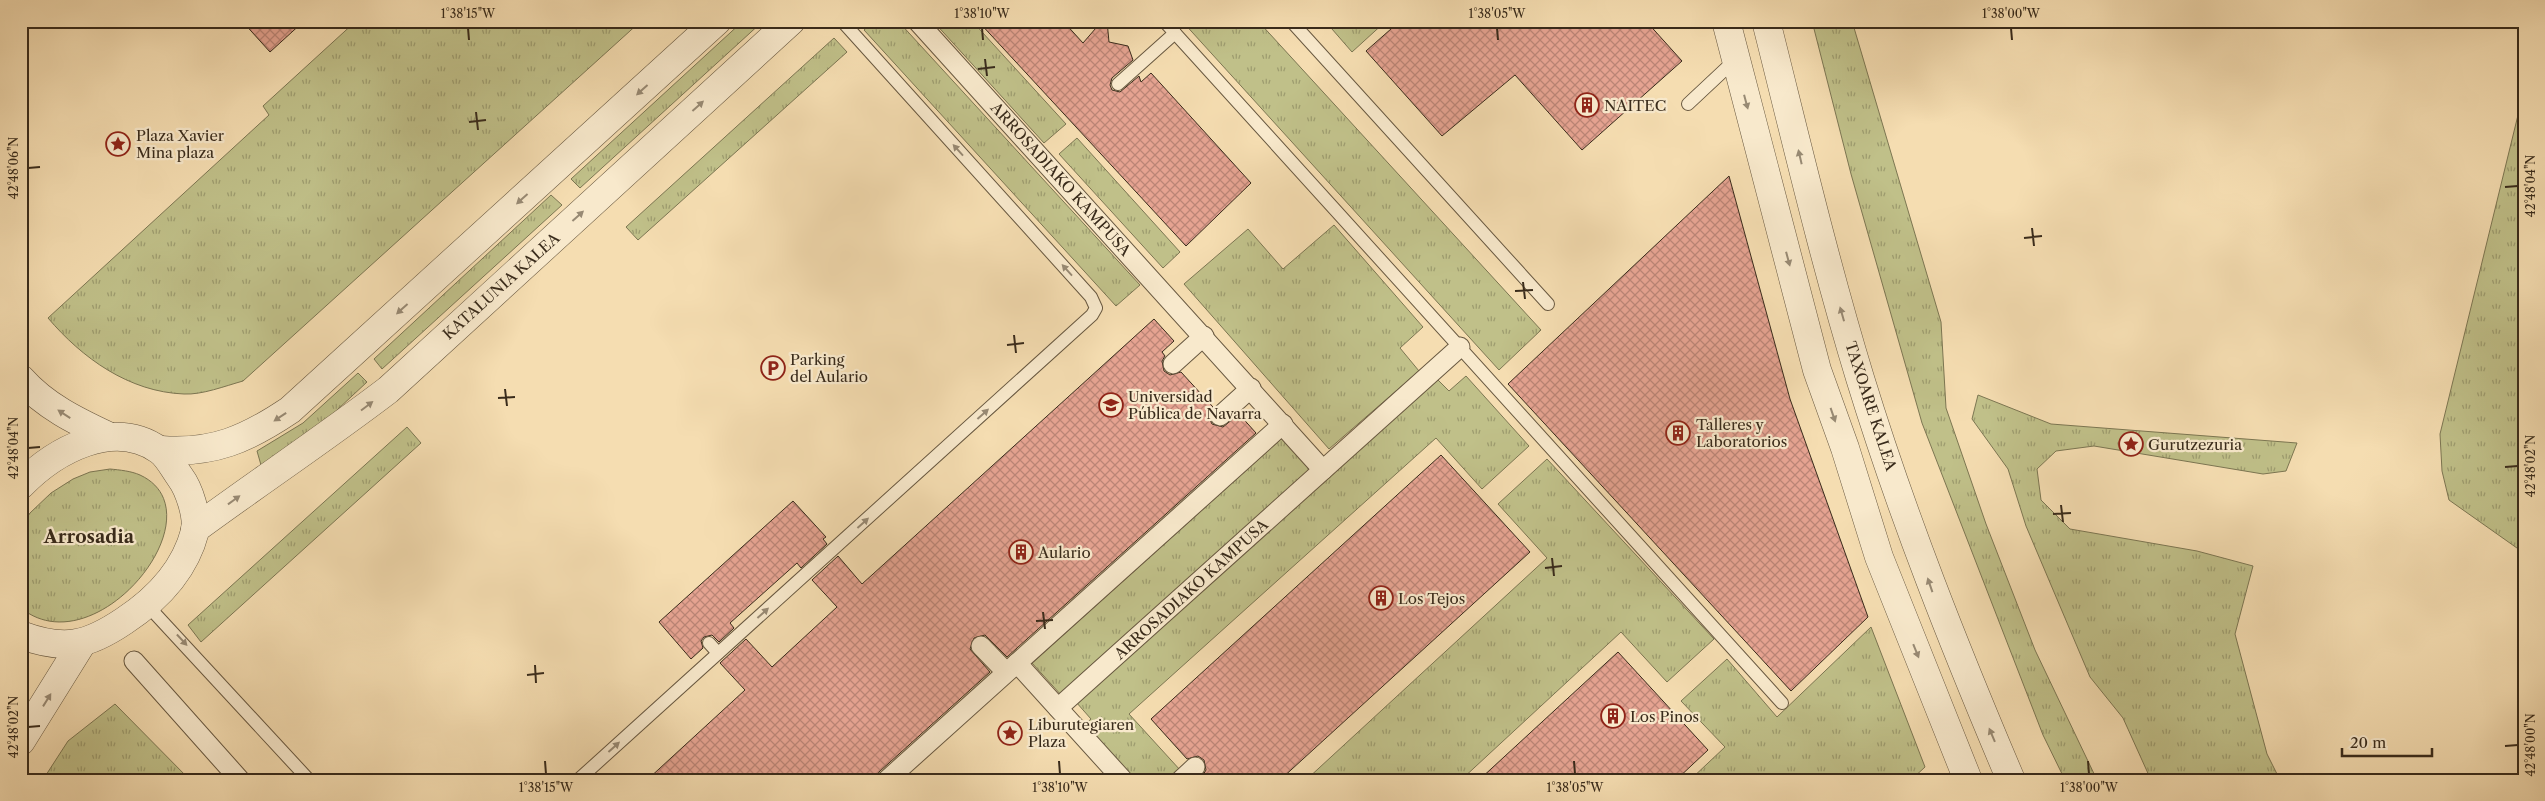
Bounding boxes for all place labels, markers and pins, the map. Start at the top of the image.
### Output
building icon: NAITEC [1574,92,1600,118]
place label: NAITEC [1604,96,1666,115]
place label: Plaza Xavier Mina plaza [136,126,225,162]
place icon: Plaza Xavier Mina plaza [105,131,131,157]
place label: Parking del Aulario [790,350,868,386]
parking icon: Parking del Aulario [760,355,786,381]
place label: Universidad Pública de Navarra [1128,387,1262,423]
school or university icon: Universidad Pública de Navarra [1098,392,1124,418]
place label: Talleres y Laboratorios [1696,415,1787,451]
building icon: Talleres y Laboratorios [1665,420,1691,446]
place icon: Gurutzezuria [2118,431,2144,457]
place label: Gurutzezuria [2148,435,2242,454]
building icon: Aulario [1008,539,1034,565]
place label: Aulario [1037,543,1091,562]
building icon: Los Tejos [1368,585,1394,611]
place label: Los Tejos [1398,589,1465,608]
building icon: Los Pinos [1600,703,1626,729]
place label: Los Pinos [1630,707,1699,726]
place label: Liburutegiaren Plaza [1028,715,1135,751]
place icon: Liburutegiaren Plaza [997,720,1023,746]

